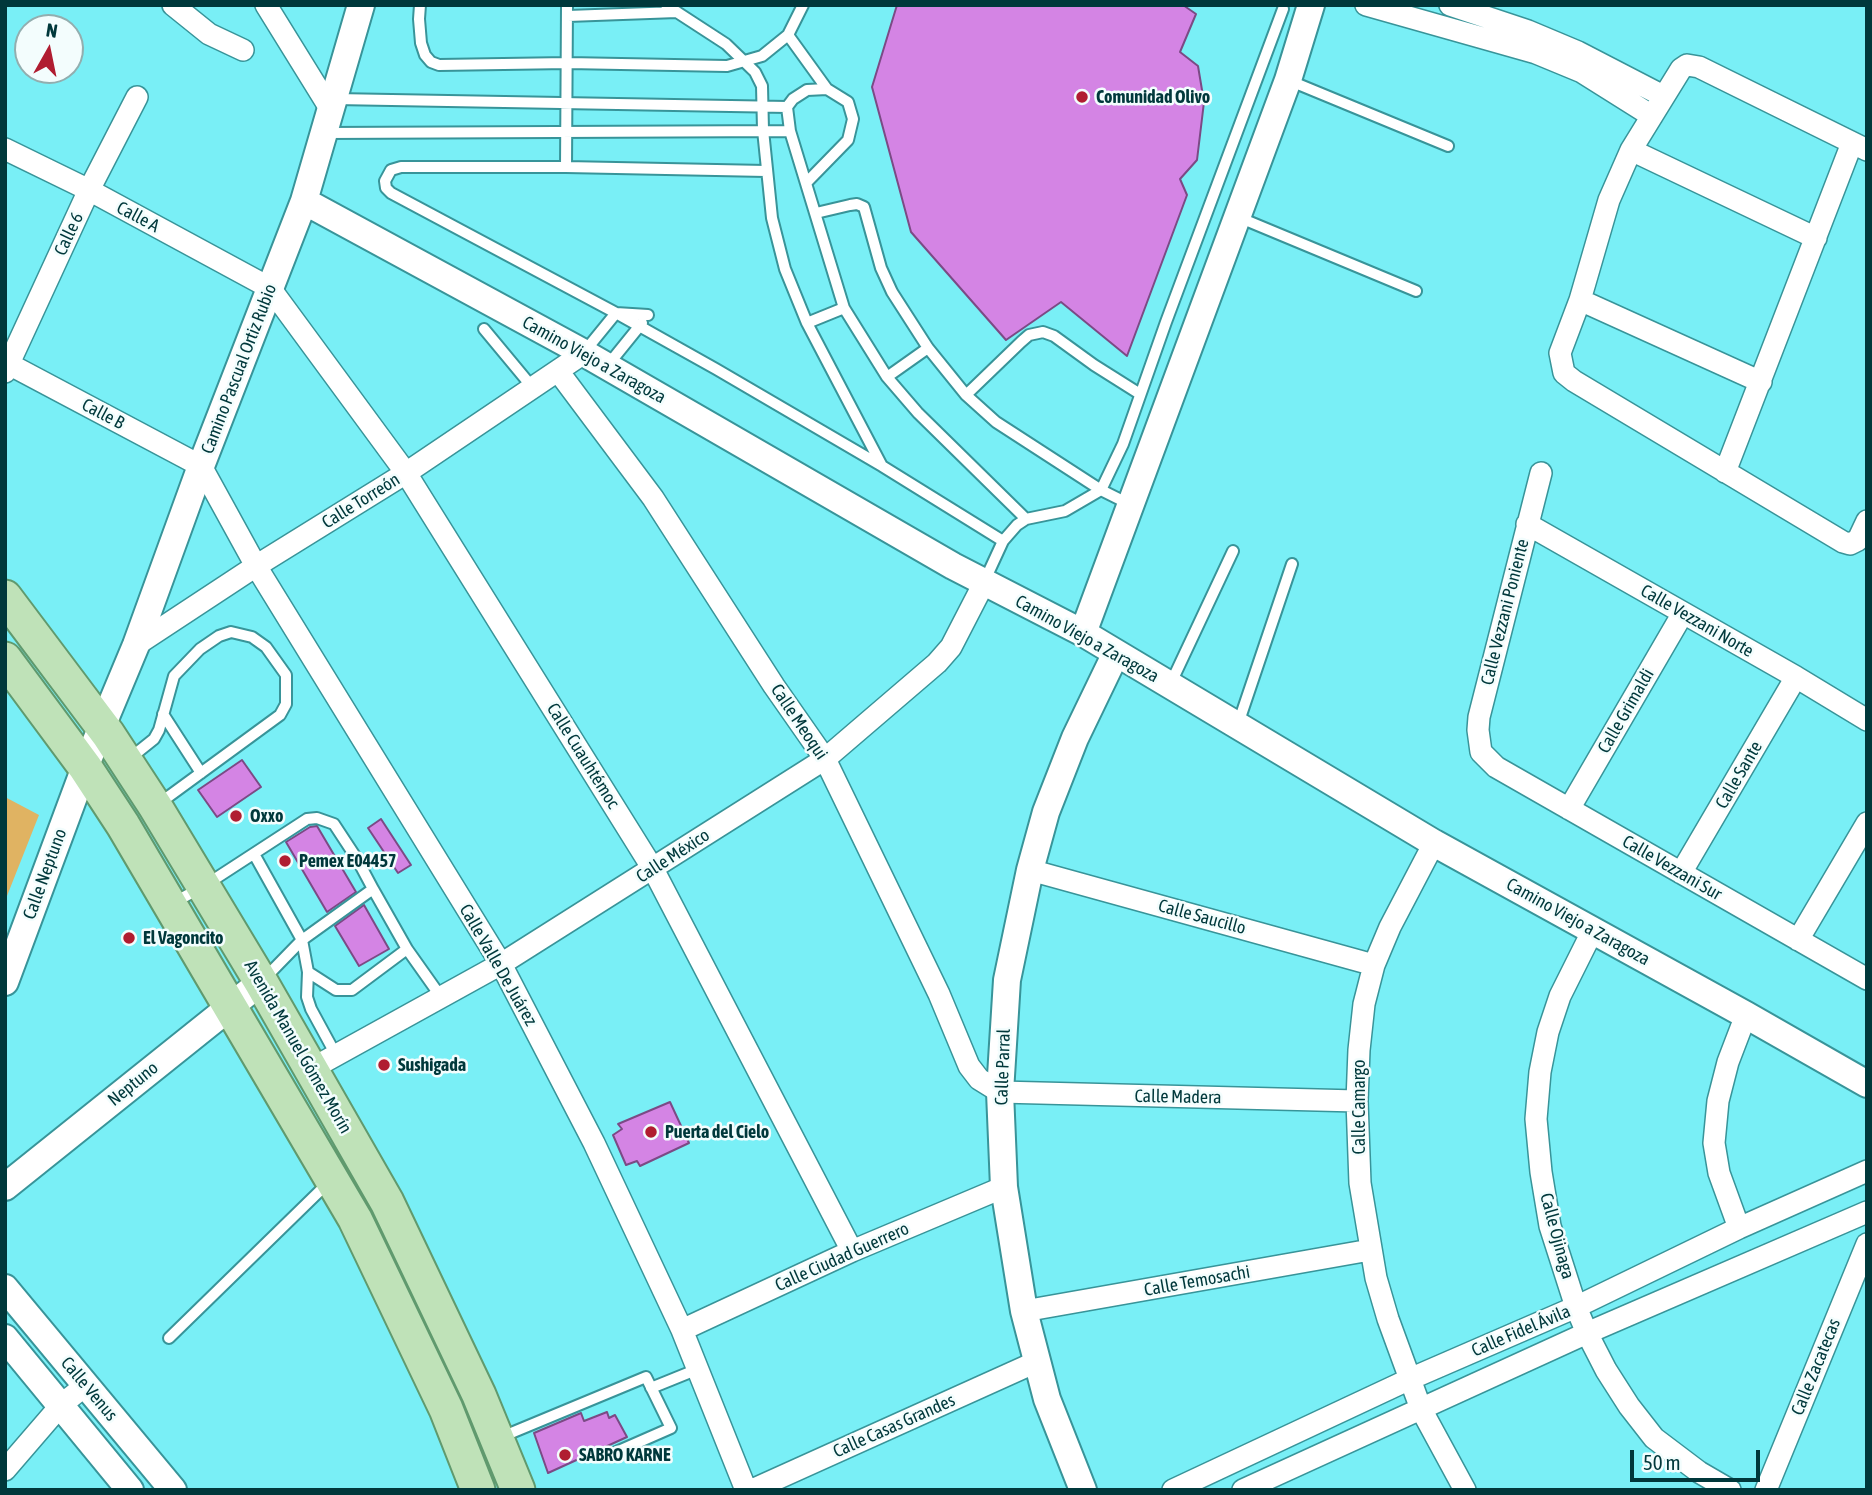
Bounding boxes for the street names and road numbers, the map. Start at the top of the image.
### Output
street label: Calle A [113,197,163,237]
street label: Calle 6 [50,209,88,259]
street label: Camino Pascual Ortiz Rubio [197,281,281,457]
street label: Camino Viejo a Zaragoza [519,312,669,408]
street label: Calle B [78,394,128,434]
street label: Calle Torreón [318,469,404,533]
street label: Calle Vezzani Poniente [1476,537,1534,687]
street label: Calle Vezzani Norte [1637,580,1757,662]
street label: Camino Viejo a Zaragoza [1012,591,1162,687]
street label: Calle Grimaldi [1593,665,1659,757]
street label: Calle Meoqui [766,680,832,764]
street label: Calle Cuauhtémoc [542,699,624,813]
street label: Calle Sante [1711,737,1767,813]
street label: Calle México [632,824,714,888]
street label: Calle Neptuno [19,826,71,922]
street label: Calle Vezzani Sur [1618,831,1726,905]
street label: Camino Viejo a Zaragoza [1503,874,1653,970]
street label: Calle Saucillo [1156,895,1248,939]
street label: Calle Valle De Juárez [454,900,542,1030]
street label: Avenida Manuel Gómez Morín [240,957,356,1137]
street label: Calle Parral [991,1028,1015,1106]
street label: Neptuno [104,1057,162,1111]
street label: Calle Camargo [1348,1060,1370,1154]
street label: Calle Madera [1134,1085,1222,1109]
street label: Calle Ojinaga [1535,1191,1579,1281]
street label: Calle Ciudad Guerrero [772,1218,912,1296]
street label: Calle Temosachi [1142,1261,1252,1301]
street label: Calle Fidel Ávila [1468,1300,1574,1362]
street label: Calle Zacatecas [1787,1315,1845,1419]
street label: Calle Venus [56,1353,122,1425]
street label: Calle Casas Grandes [830,1389,958,1463]

